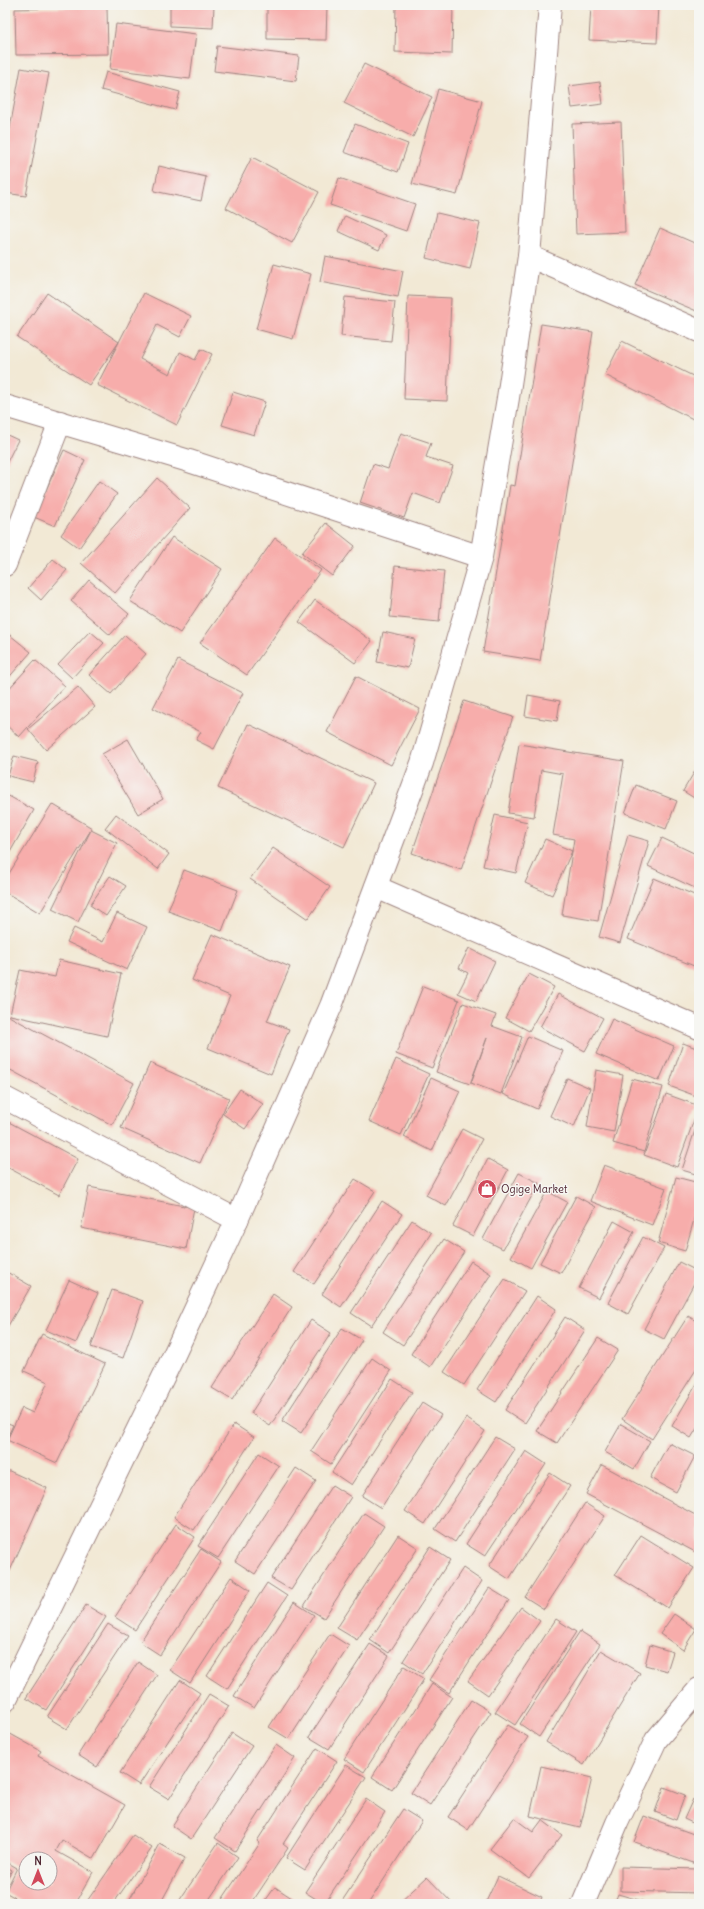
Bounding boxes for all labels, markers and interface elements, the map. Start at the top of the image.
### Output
shop icon: Ogige Market [476,1178,498,1200]
place label: Ogige Market [501,1182,568,1196]
north arrow [18,1851,58,1891]
text: N [34,1854,42,1868]

